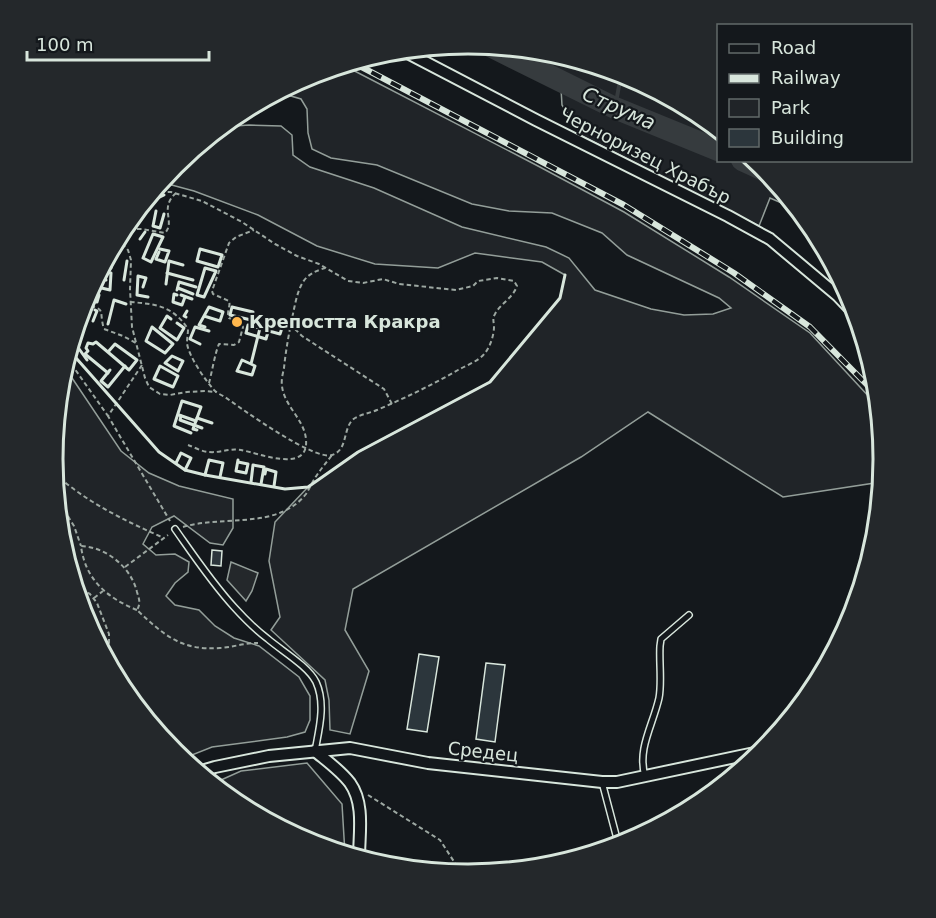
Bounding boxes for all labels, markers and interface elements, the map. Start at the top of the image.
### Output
scale bar [27,24,208,62]
legend [717,24,912,162]
text: 100 m [36,34,94,55]
text: Road [771,37,816,58]
text: Railway [771,67,841,88]
water label: Струма [579,81,659,135]
text: Park [771,97,810,118]
street label: Черноризец Храбър [556,103,734,208]
text: Building [771,127,844,148]
place label: Крепостта Кракра [249,311,441,332]
marker: Крепостта Кракра [230,315,244,329]
street label: Средец [447,737,519,766]

